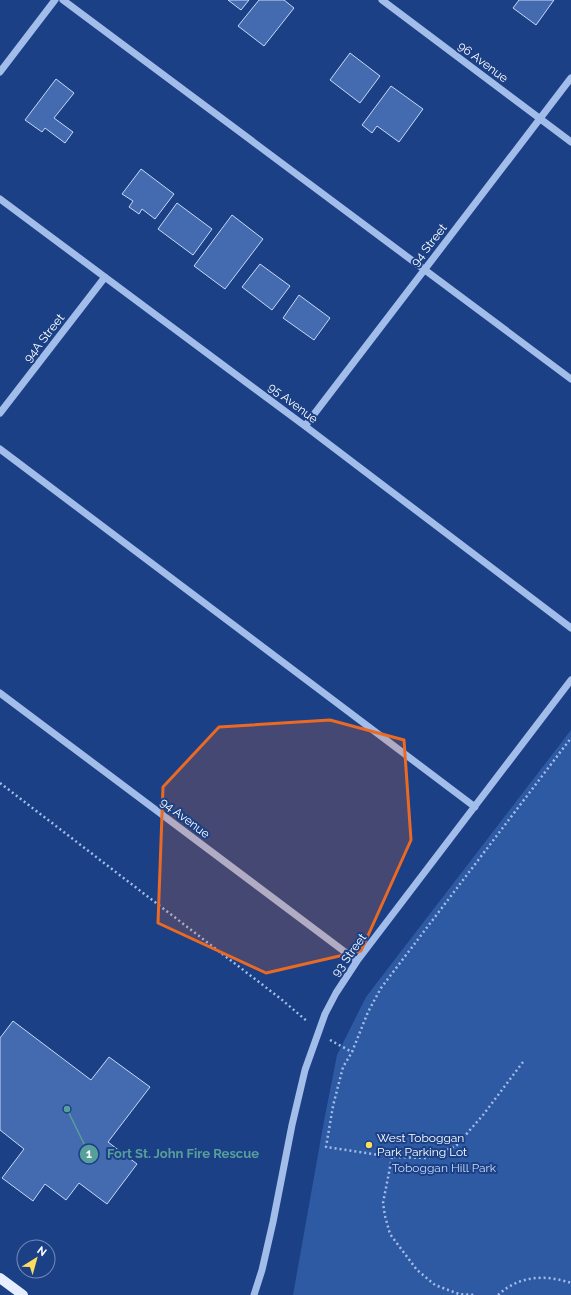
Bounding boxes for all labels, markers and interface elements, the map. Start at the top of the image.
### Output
street label: 96 Avenue [455,39,511,85]
street label: 94 Street [408,221,450,269]
street label: 94A Street [21,311,67,365]
street label: 95 Avenue [265,380,321,426]
street label: 94 Avenue [157,795,213,841]
street label: 93 Street [329,931,369,979]
place label: West Toboggan Park Parking Lot [377,1131,467,1159]
marker: West Toboggan Park Parking Lot [364,1140,374,1150]
callout: Fort St. John Fire Rescue [79,1141,267,1166]
text: Fort St. John Fire Rescue [107,1146,259,1161]
text: 1 [86,1147,92,1161]
park label: Toboggan Hill Park [392,1161,497,1175]
north arrow [16,1239,56,1279]
text: N [34,1244,49,1259]

